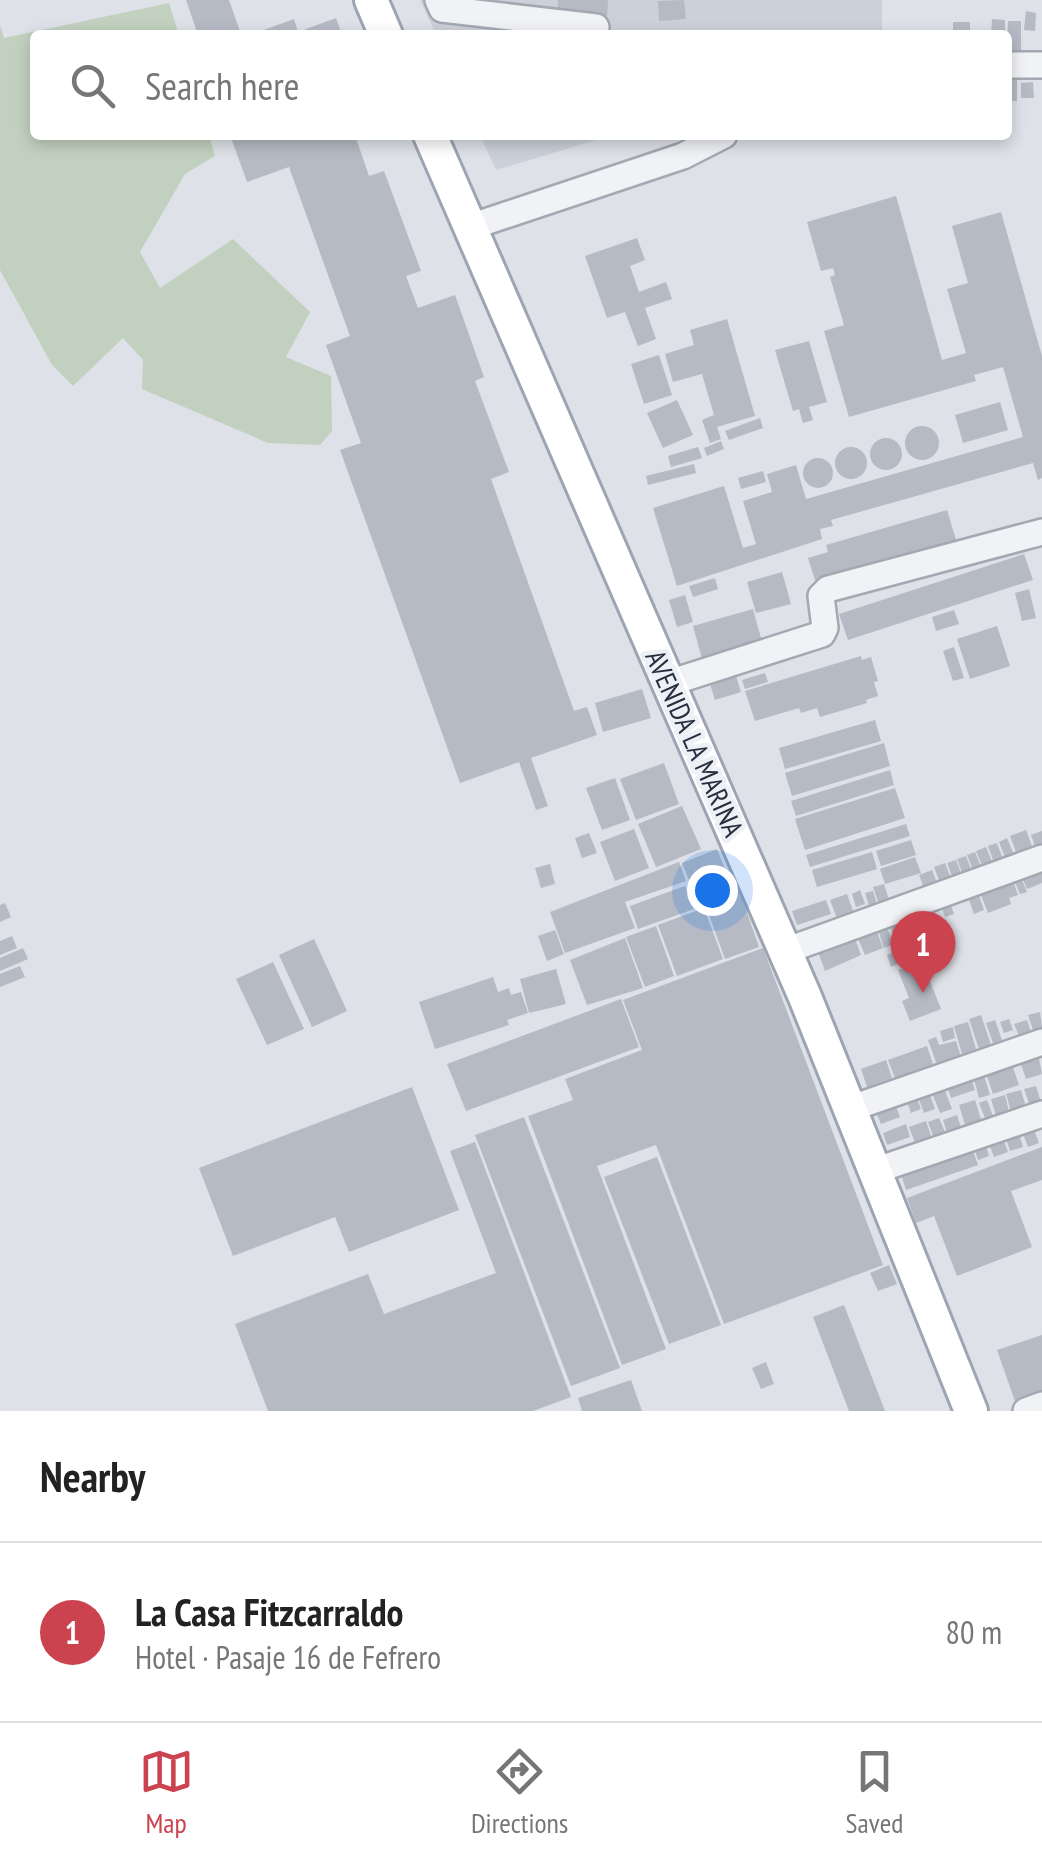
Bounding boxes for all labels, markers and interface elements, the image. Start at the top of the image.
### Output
search box [30,30,1012,140]
icon: search [65,58,120,113]
text: Search here [145,61,299,110]
street label: AVENIDA LA MARINA [637,644,753,843]
your location [687,865,738,916]
pin: 1 [890,910,956,993]
text: Nearby [40,1449,145,1504]
text: La Casa Fitzcarraldo [135,1587,404,1636]
text: 1 [65,1611,80,1653]
text: 80 m [946,1611,1002,1653]
text: Hotel · Pasaje 16 de Fefrero [135,1636,441,1678]
tab: Map [139,1744,194,1841]
tab: Directions [471,1744,568,1841]
tab: Saved [846,1744,903,1841]

